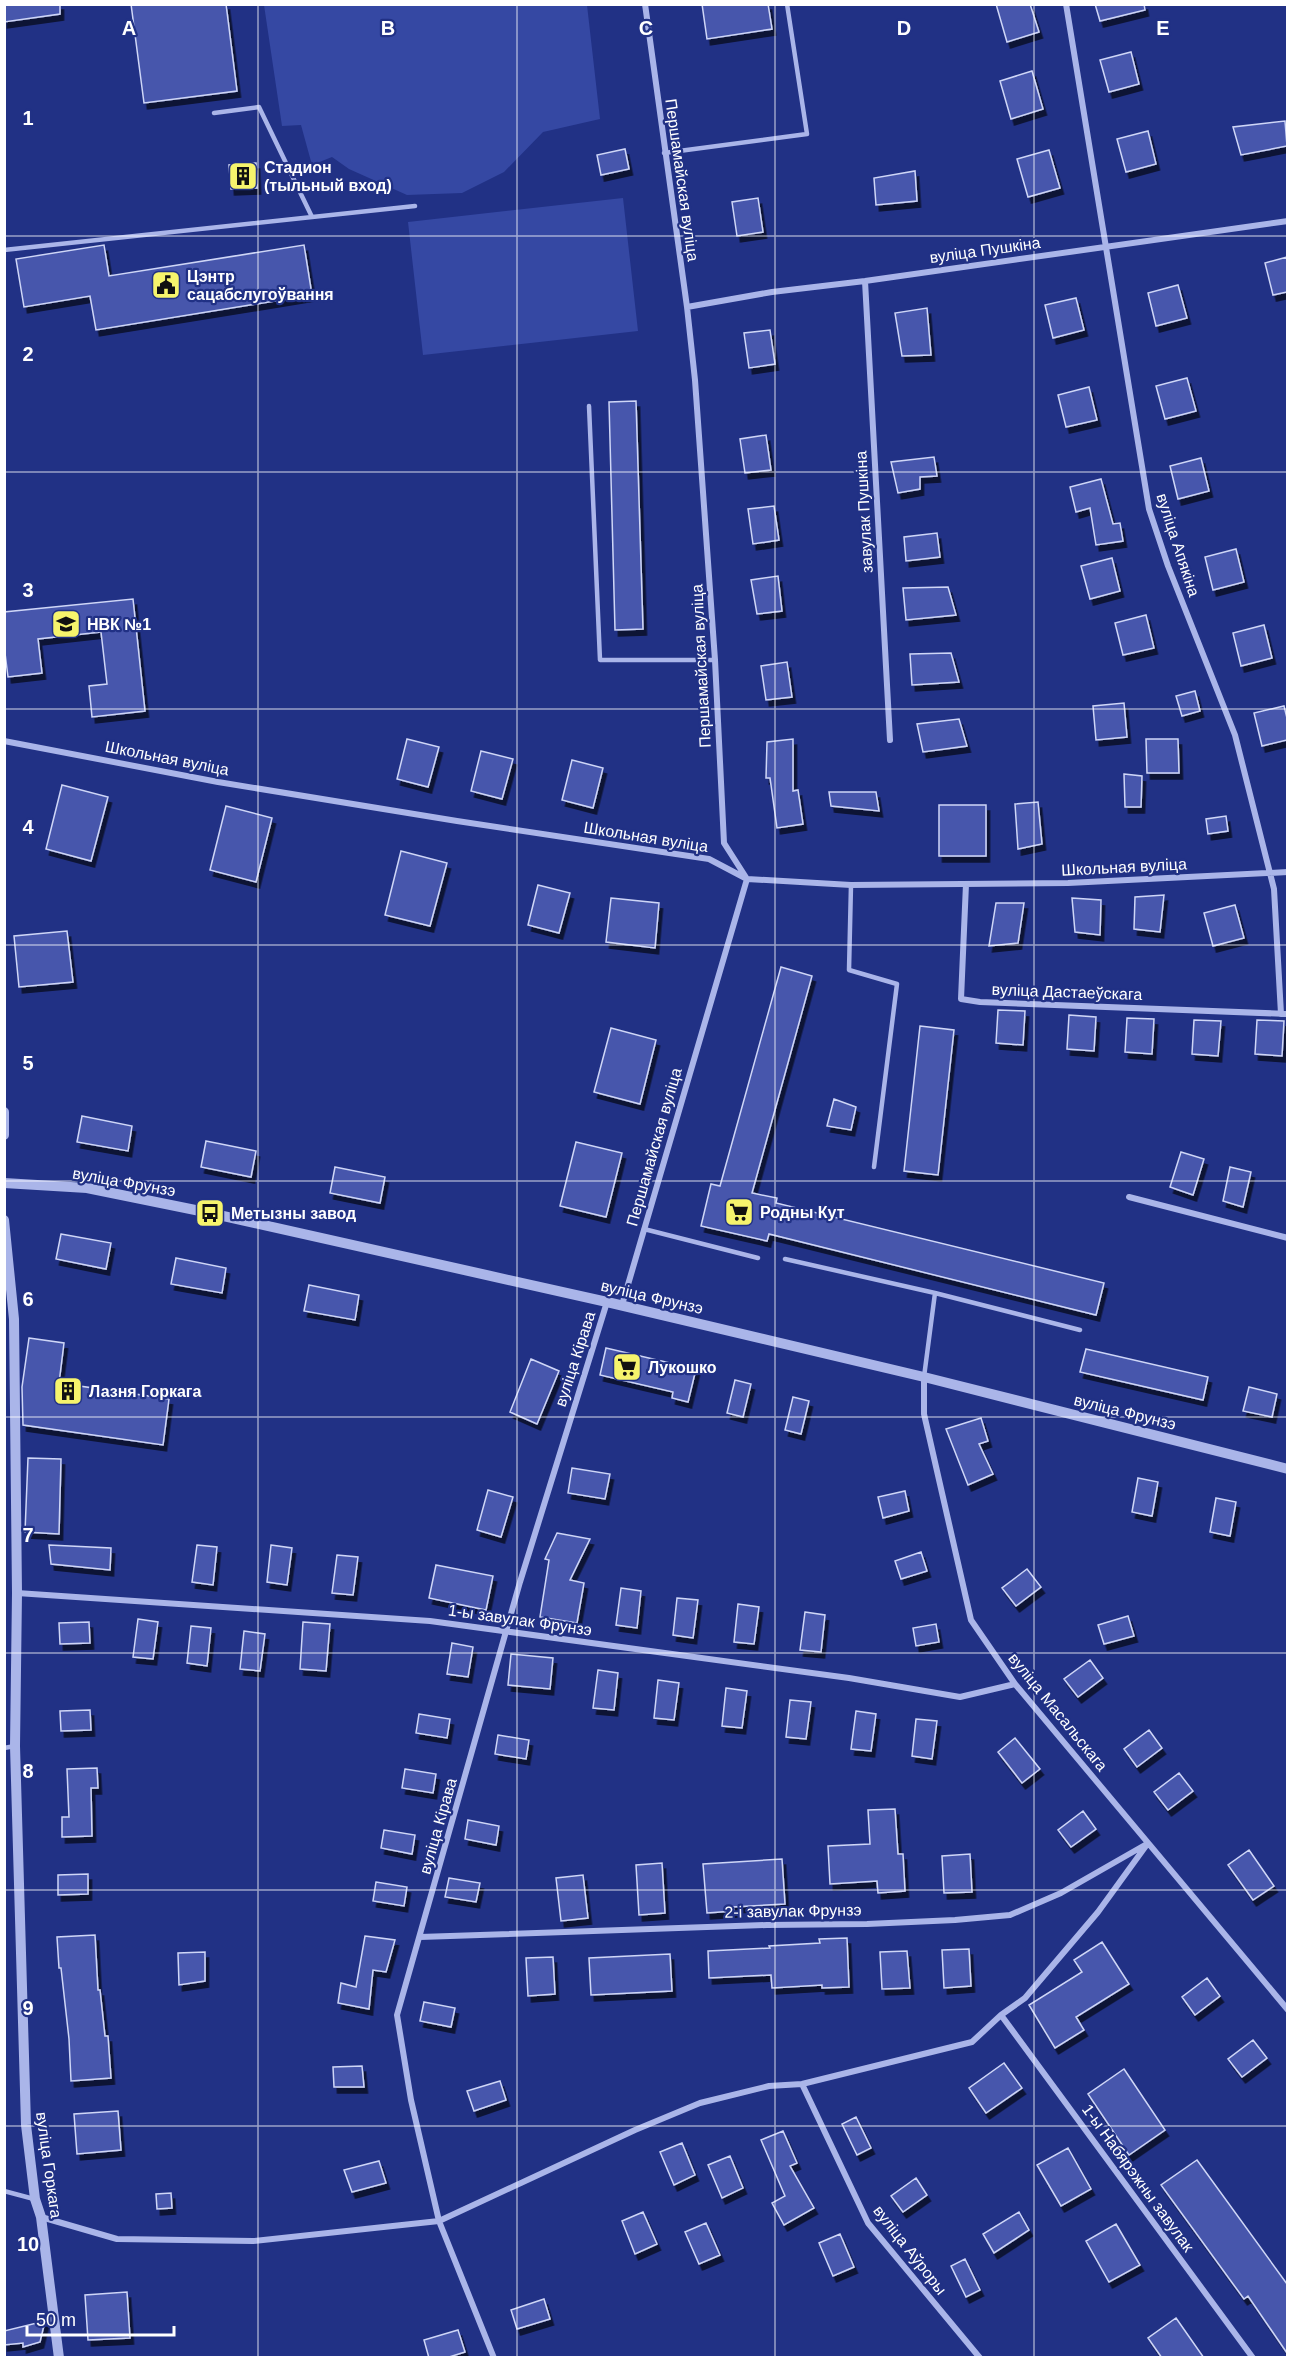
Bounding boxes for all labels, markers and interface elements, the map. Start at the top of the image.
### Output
text: A [122,17,136,39]
text: B [381,17,395,39]
text: C [639,17,653,39]
text: D [897,17,911,39]
text: E [1156,17,1170,39]
street label: Першамайская вуліца [662,98,702,262]
text: 1 [22,107,34,129]
place label: Стадион (тыльный вход) [264,159,392,194]
building icon: Стадион (тыльный вход) [227,160,259,192]
street label: вуліца Пушкіна [928,234,1042,266]
place label: Цэнтр сацабслугоўвання [187,268,334,303]
public building icon: Цэнтр сацабслугоўвання [150,269,182,301]
text: 2 [22,343,34,365]
street label: завулак Пушкіна [852,450,876,574]
street label: вуліца Апякіна [1153,491,1203,599]
text: 3 [22,579,34,601]
street label: Першамайская вуліца [688,584,714,748]
school or university icon: НВК №1 [50,608,82,640]
place label: НВК №1 [87,616,151,633]
street label: Школьная вуліца [104,738,230,778]
text: 4 [22,816,34,838]
street label: Школьная вуліца [583,819,709,855]
street label: Школьная вуліца [1061,855,1187,879]
street label: вуліца Дастаеўскага [991,981,1143,1003]
text: 5 [22,1052,34,1074]
street label: Першамайская вуліца [623,1066,685,1228]
street label: вуліца Фрунзэ [71,1165,177,1199]
supermarket icon: Родны Кут [723,1196,755,1228]
bus stop icon: Метызны завод [194,1197,226,1229]
place label: Родны Кут [760,1204,845,1221]
place label: Метызны завод [231,1205,356,1222]
street label: вуліца Фрунзэ [599,1277,705,1317]
text: 6 [22,1288,34,1310]
street label: вуліца Кірава [552,1309,598,1409]
supermarket icon: Лукошко [611,1351,643,1383]
place label: Лукошко [648,1359,717,1376]
building icon: Лазня Горкага [52,1375,84,1407]
place label: Лазня Горкага [89,1383,202,1400]
street label: вуліца Фрунзэ [1072,1391,1178,1433]
text: 7 [22,1524,34,1546]
street label: 1-ы завулак Фрунзэ [447,1601,593,1639]
street label: вуліца Масальскага [1005,1650,1111,1774]
text: 8 [22,1760,34,1782]
street label: вуліца Кірава [416,1776,460,1876]
street label: 2-і завулак Фрунзэ [724,1901,862,1921]
text: 9 [22,1997,34,2019]
street label: 1-ы Набярэжны завулак [1079,2101,1198,2256]
street label: вуліца Горкага [33,2111,65,2219]
street label: вуліца Аўроры [870,2202,950,2298]
text: 10 [17,2233,39,2255]
scale bar [27,2299,174,2337]
text: 50 m [36,2310,76,2330]

